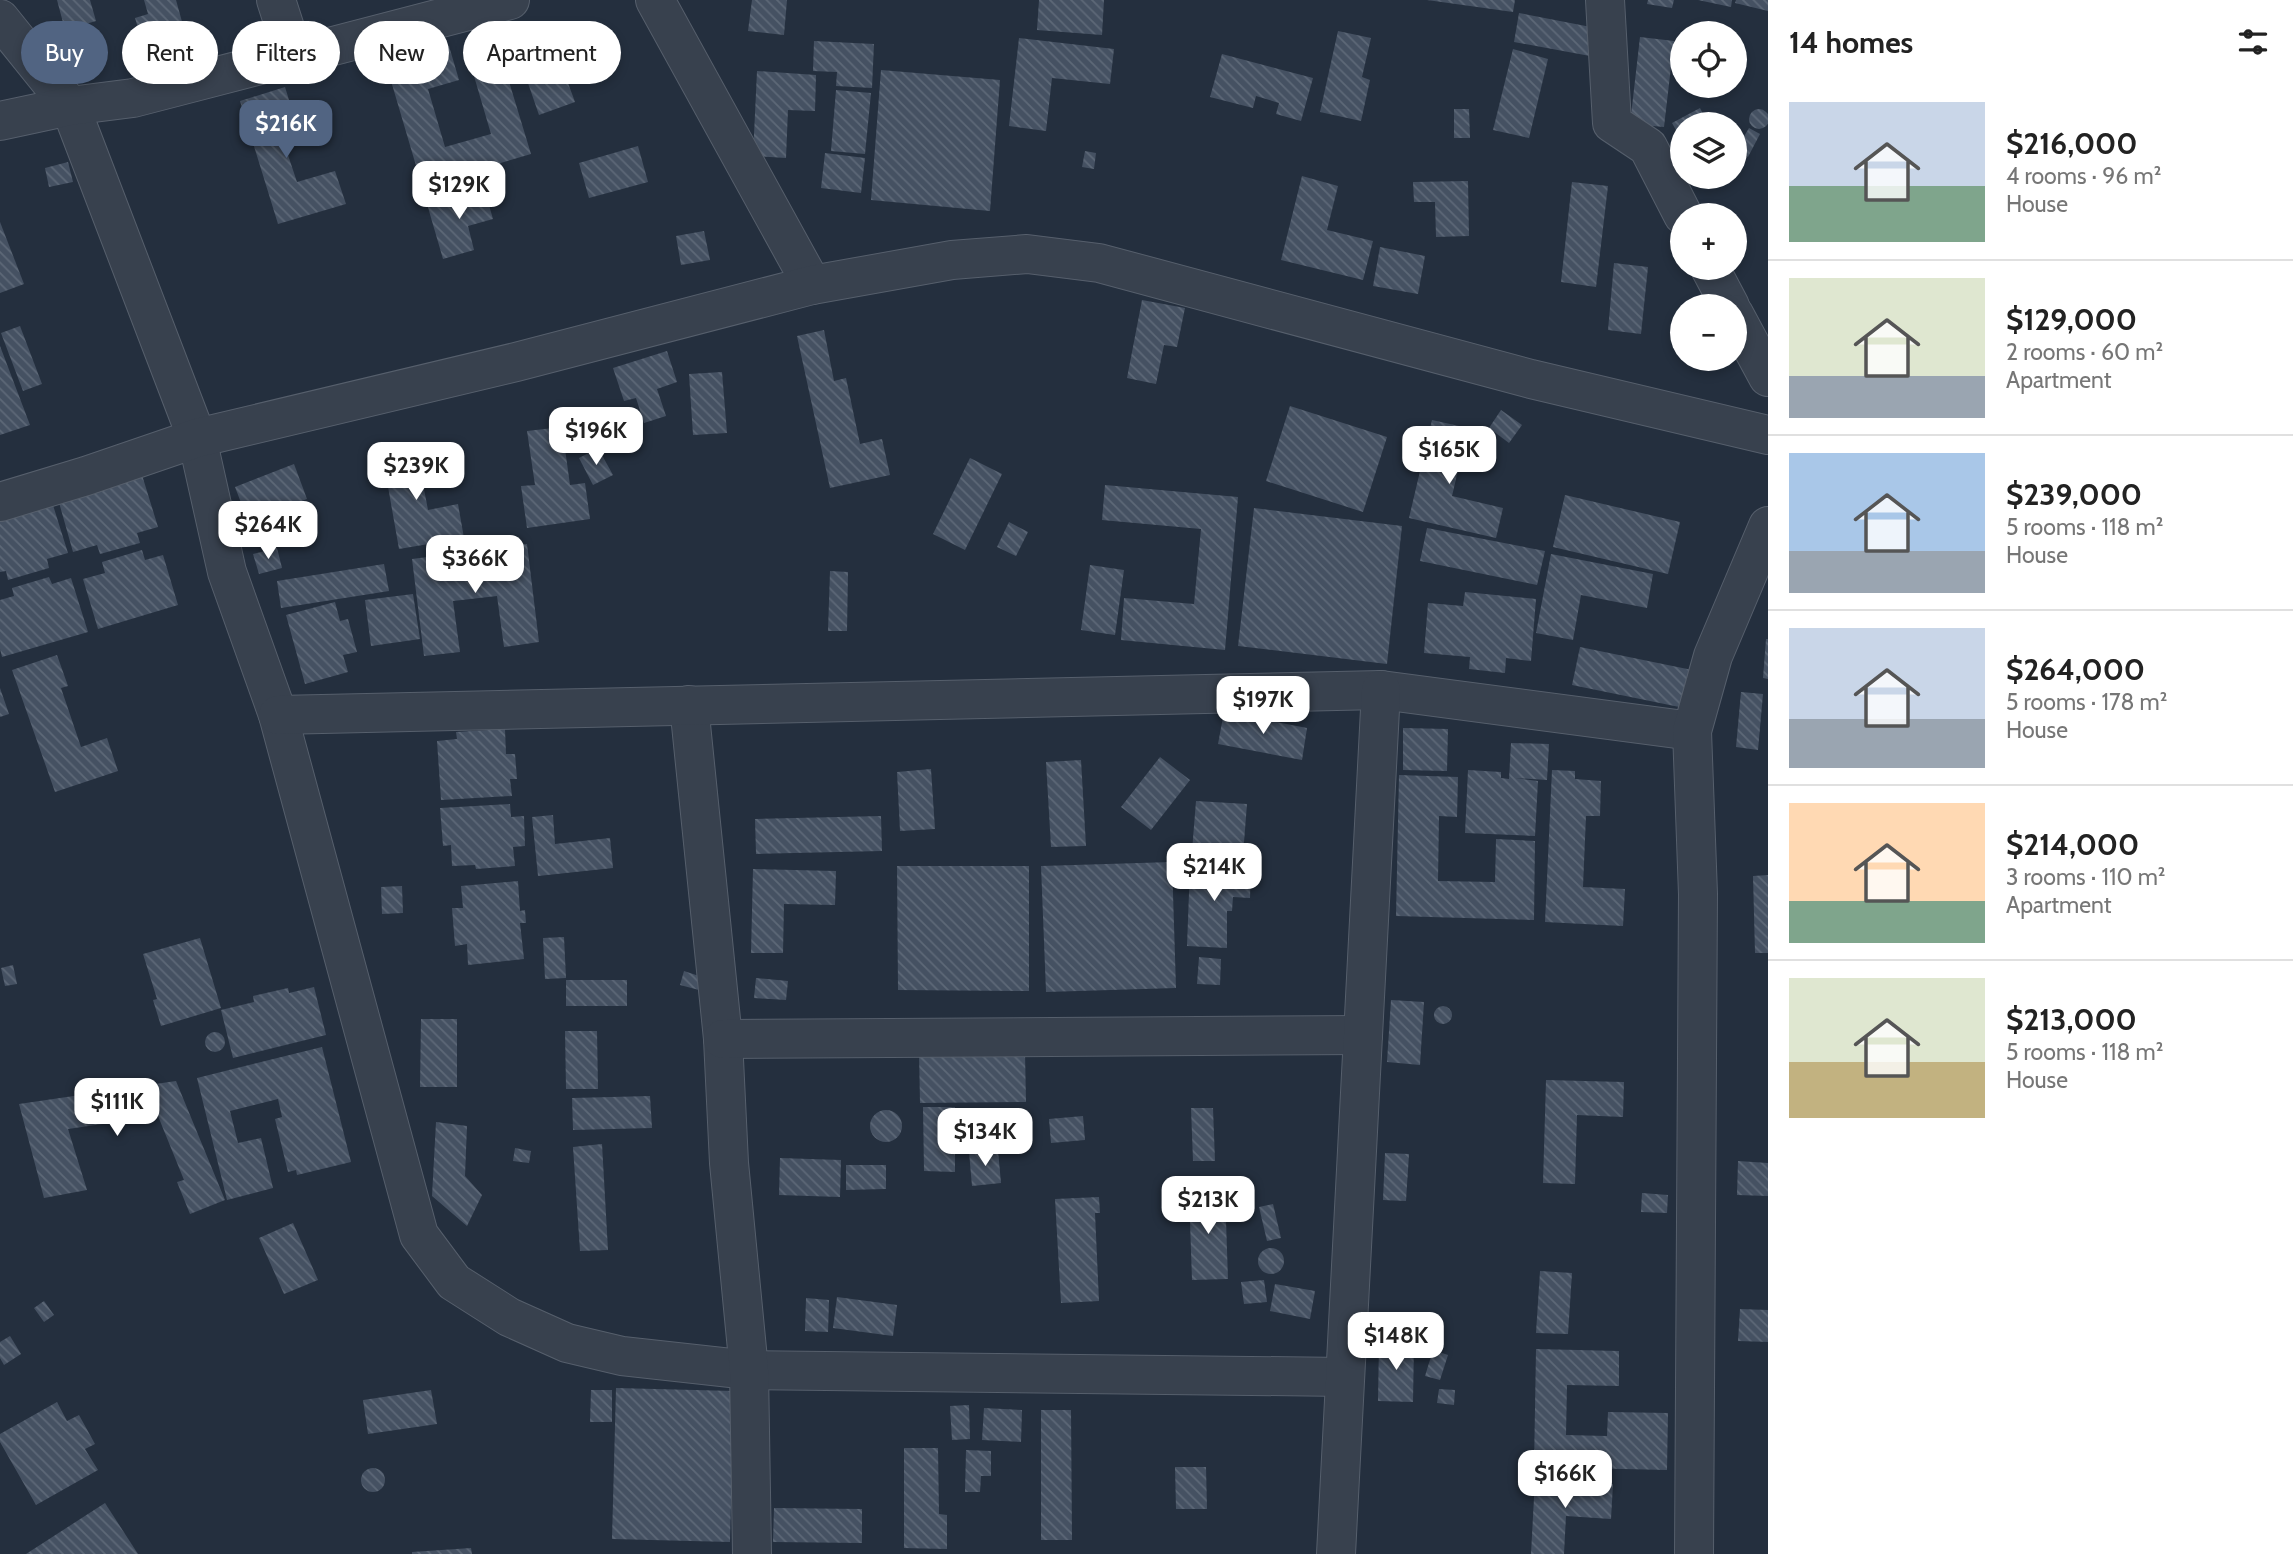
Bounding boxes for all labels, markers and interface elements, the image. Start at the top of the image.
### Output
chip: Buy [21,21,108,84]
chip: Rent [122,21,218,84]
chip: Filters [232,21,340,84]
chip: New [354,21,449,84]
chip: Apartment [463,21,621,84]
map controls [1670,21,1747,371]
button: locate [1670,21,1747,98]
icon: filters [2234,23,2272,61]
text: 14 homes [1789,24,1913,61]
pin: $216K [237,100,335,160]
text: $216K [255,109,317,137]
button: layers [1670,112,1747,189]
text: $216,000 [2006,125,2137,162]
icon: home [1845,130,1929,214]
pin: $129K [410,162,508,221]
text: 4 rooms · 96 m² [2006,162,2161,190]
text: $129K [428,170,490,198]
text: House [2006,190,2068,218]
button: + [1670,203,1747,280]
button: − [1670,294,1747,371]
text: $129,000 [2006,301,2137,338]
icon: home [1845,306,1929,390]
text: 2 rooms · 60 m² [2006,338,2163,366]
text: Apartment [2006,366,2111,394]
pin: $196K [547,407,645,467]
text: $196K [565,416,627,444]
pin: $165K [1400,426,1498,486]
text: $165K [1418,435,1480,463]
pin: $239K [367,442,465,502]
text: $239K [383,451,449,479]
text: $239,000 [2006,476,2142,513]
icon: home [1845,481,1929,565]
pin: $264K [219,502,317,561]
text: $264K [234,510,302,538]
text: 5 rooms · 118 m² [2006,513,2163,541]
pin: $366K [426,536,524,595]
text: House [2006,541,2068,569]
text: $366K [442,544,508,572]
text: $264,000 [2006,651,2145,688]
icon: home [1845,656,1929,740]
pin: $197K [1214,676,1312,736]
text: $197K [1233,685,1293,713]
text: 5 rooms · 178 m² [2006,688,2167,716]
text: House [2006,716,2068,744]
text: $214,000 [2006,826,2139,863]
icon: home [1845,831,1929,915]
pin: $214K [1165,844,1263,903]
text: $214K [1183,852,1245,880]
text: 3 rooms · 110 m² [2006,863,2165,891]
text: Apartment [2006,891,2111,919]
text: $213,000 [2006,1001,2137,1038]
icon: home [1845,1006,1929,1090]
text: 5 rooms · 118 m² [2006,1038,2163,1066]
text: House [2006,1066,2068,1094]
pin: $111K [68,1078,166,1138]
text: $111K [90,1087,144,1115]
pin: $134K [936,1108,1034,1168]
text: $134K [954,1117,1016,1145]
pin: $213K [1159,1176,1257,1236]
text: $213K [1178,1185,1238,1213]
pin: $148K [1347,1312,1445,1372]
text: $148K [1364,1321,1428,1349]
pin: $166K [1516,1450,1614,1510]
text: $166K [1534,1459,1596,1487]

